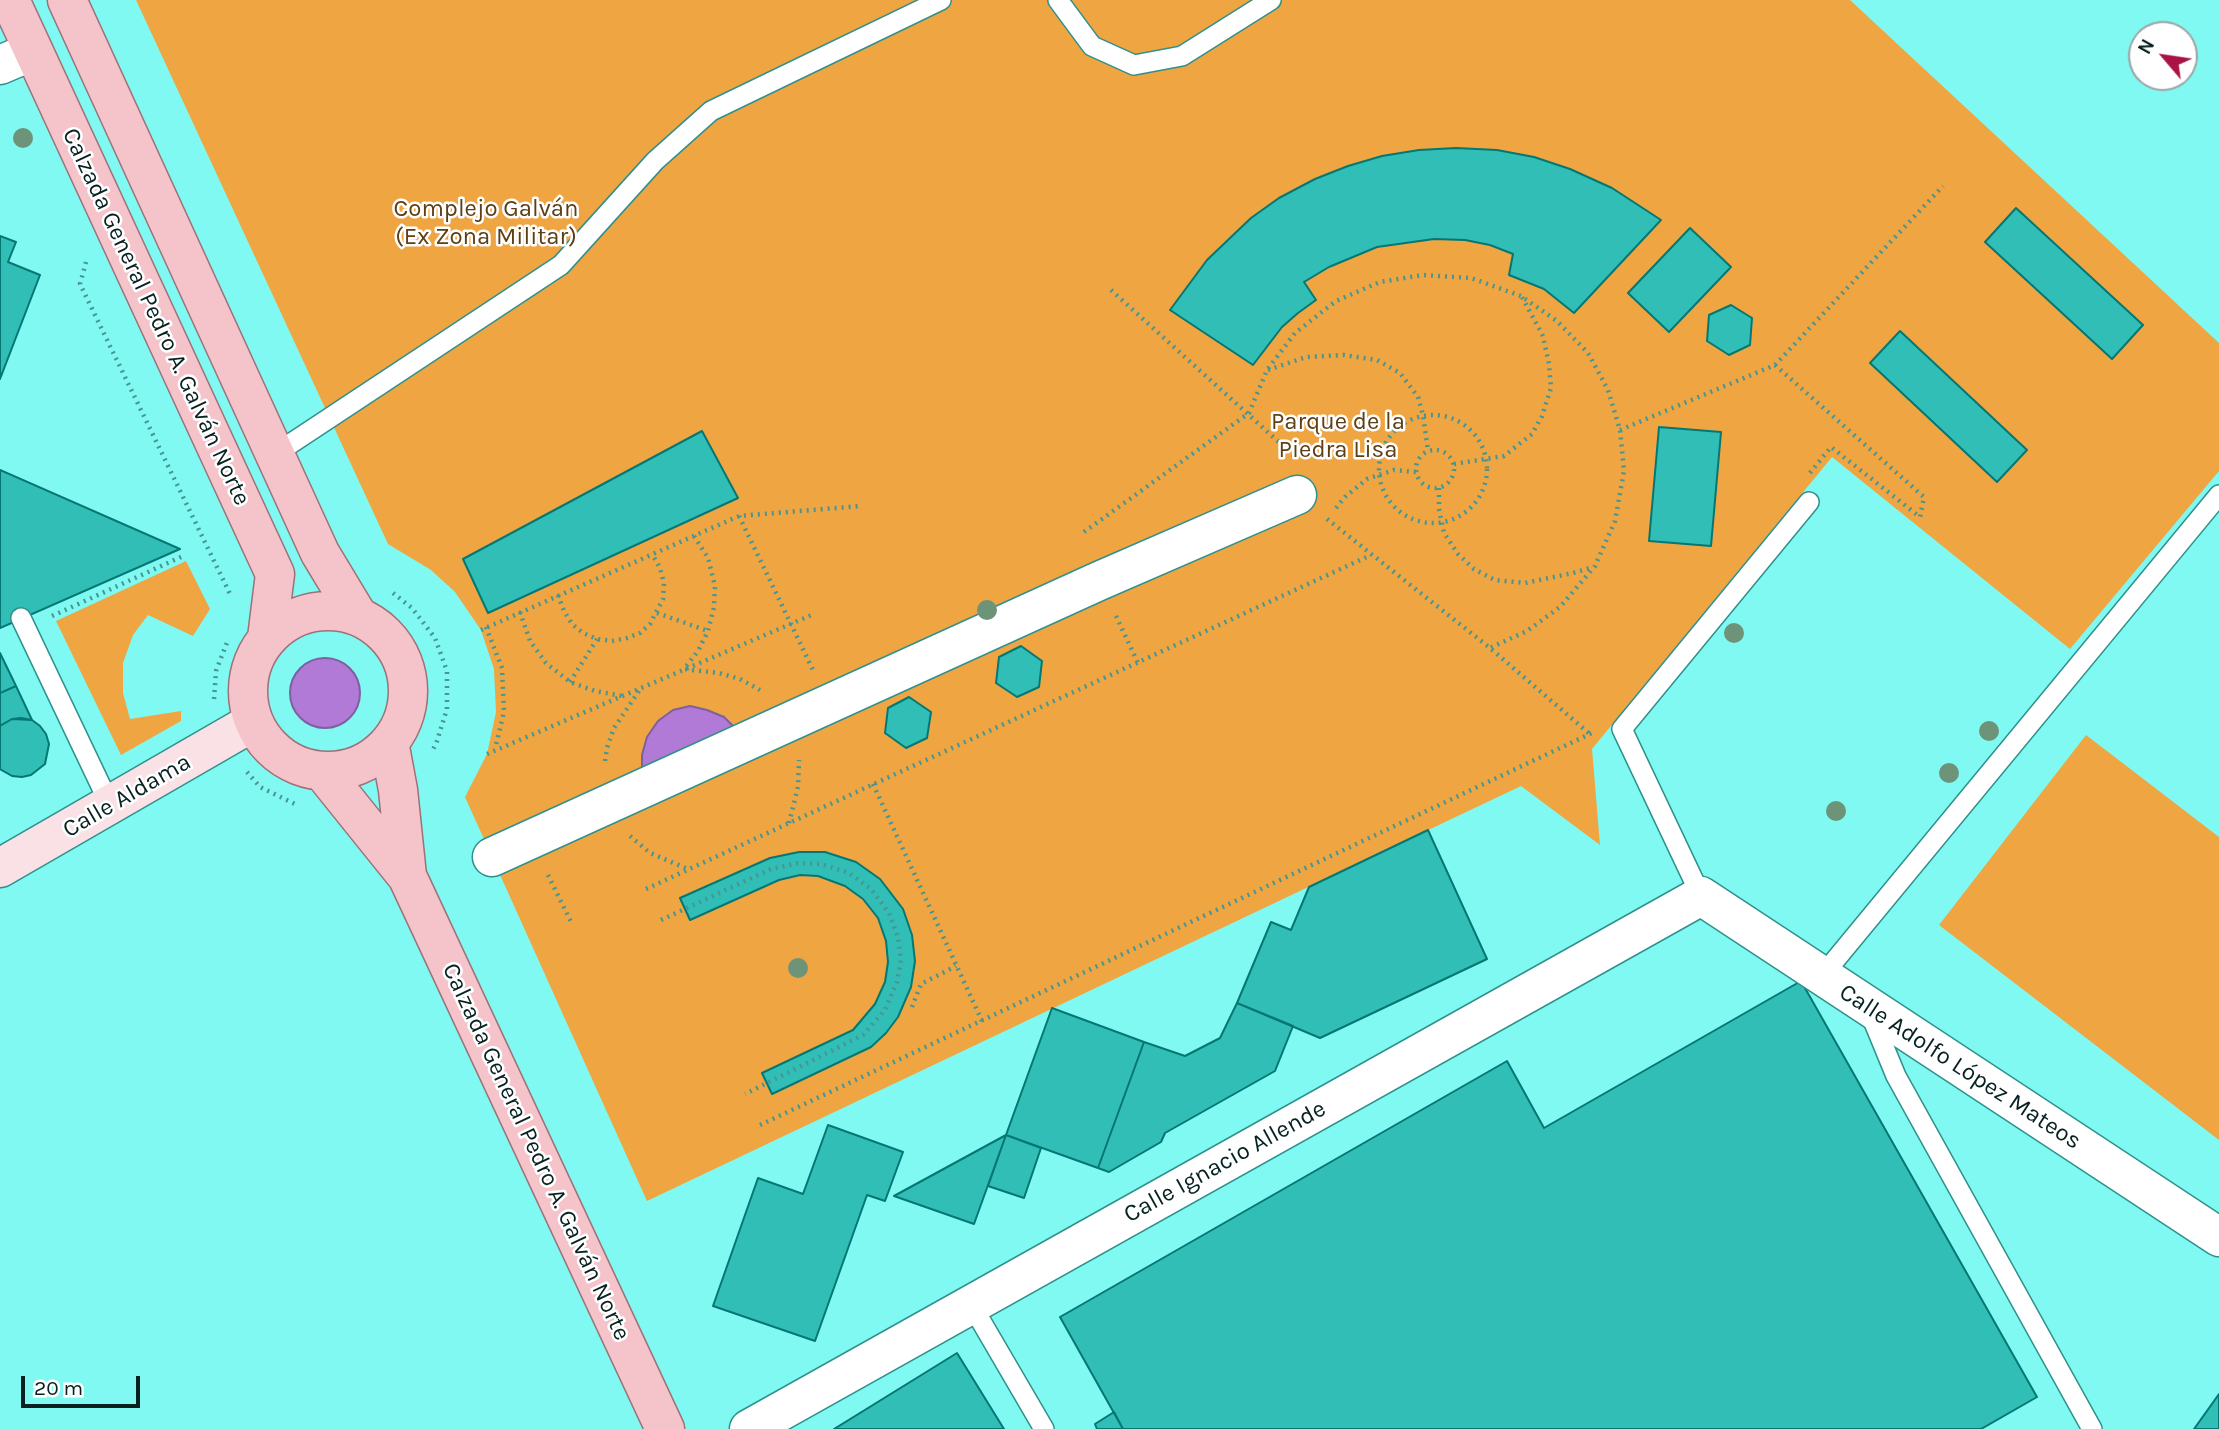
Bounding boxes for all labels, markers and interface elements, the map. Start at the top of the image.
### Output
north arrow [2128,21,2198,91]
text: N [2133,35,2159,58]
street label: Calzada General Pedro A. Galván Norte [56,124,256,510]
park label: Complejo Galván (Ex Zona Militar) [394,195,578,251]
park label: Parque de la Piedra Lisa [1271,408,1405,464]
street label: Calle Aldama [58,748,196,844]
street label: Calzada General Pedro A. Galván Norte [436,959,636,1345]
street label: Calle Adolfo López Mateos [1834,978,2086,1156]
street label: Calle Ignacio Allende [1119,1095,1331,1229]
scale bar [24,1362,144,1406]
text: 20 m [34,1376,83,1400]

